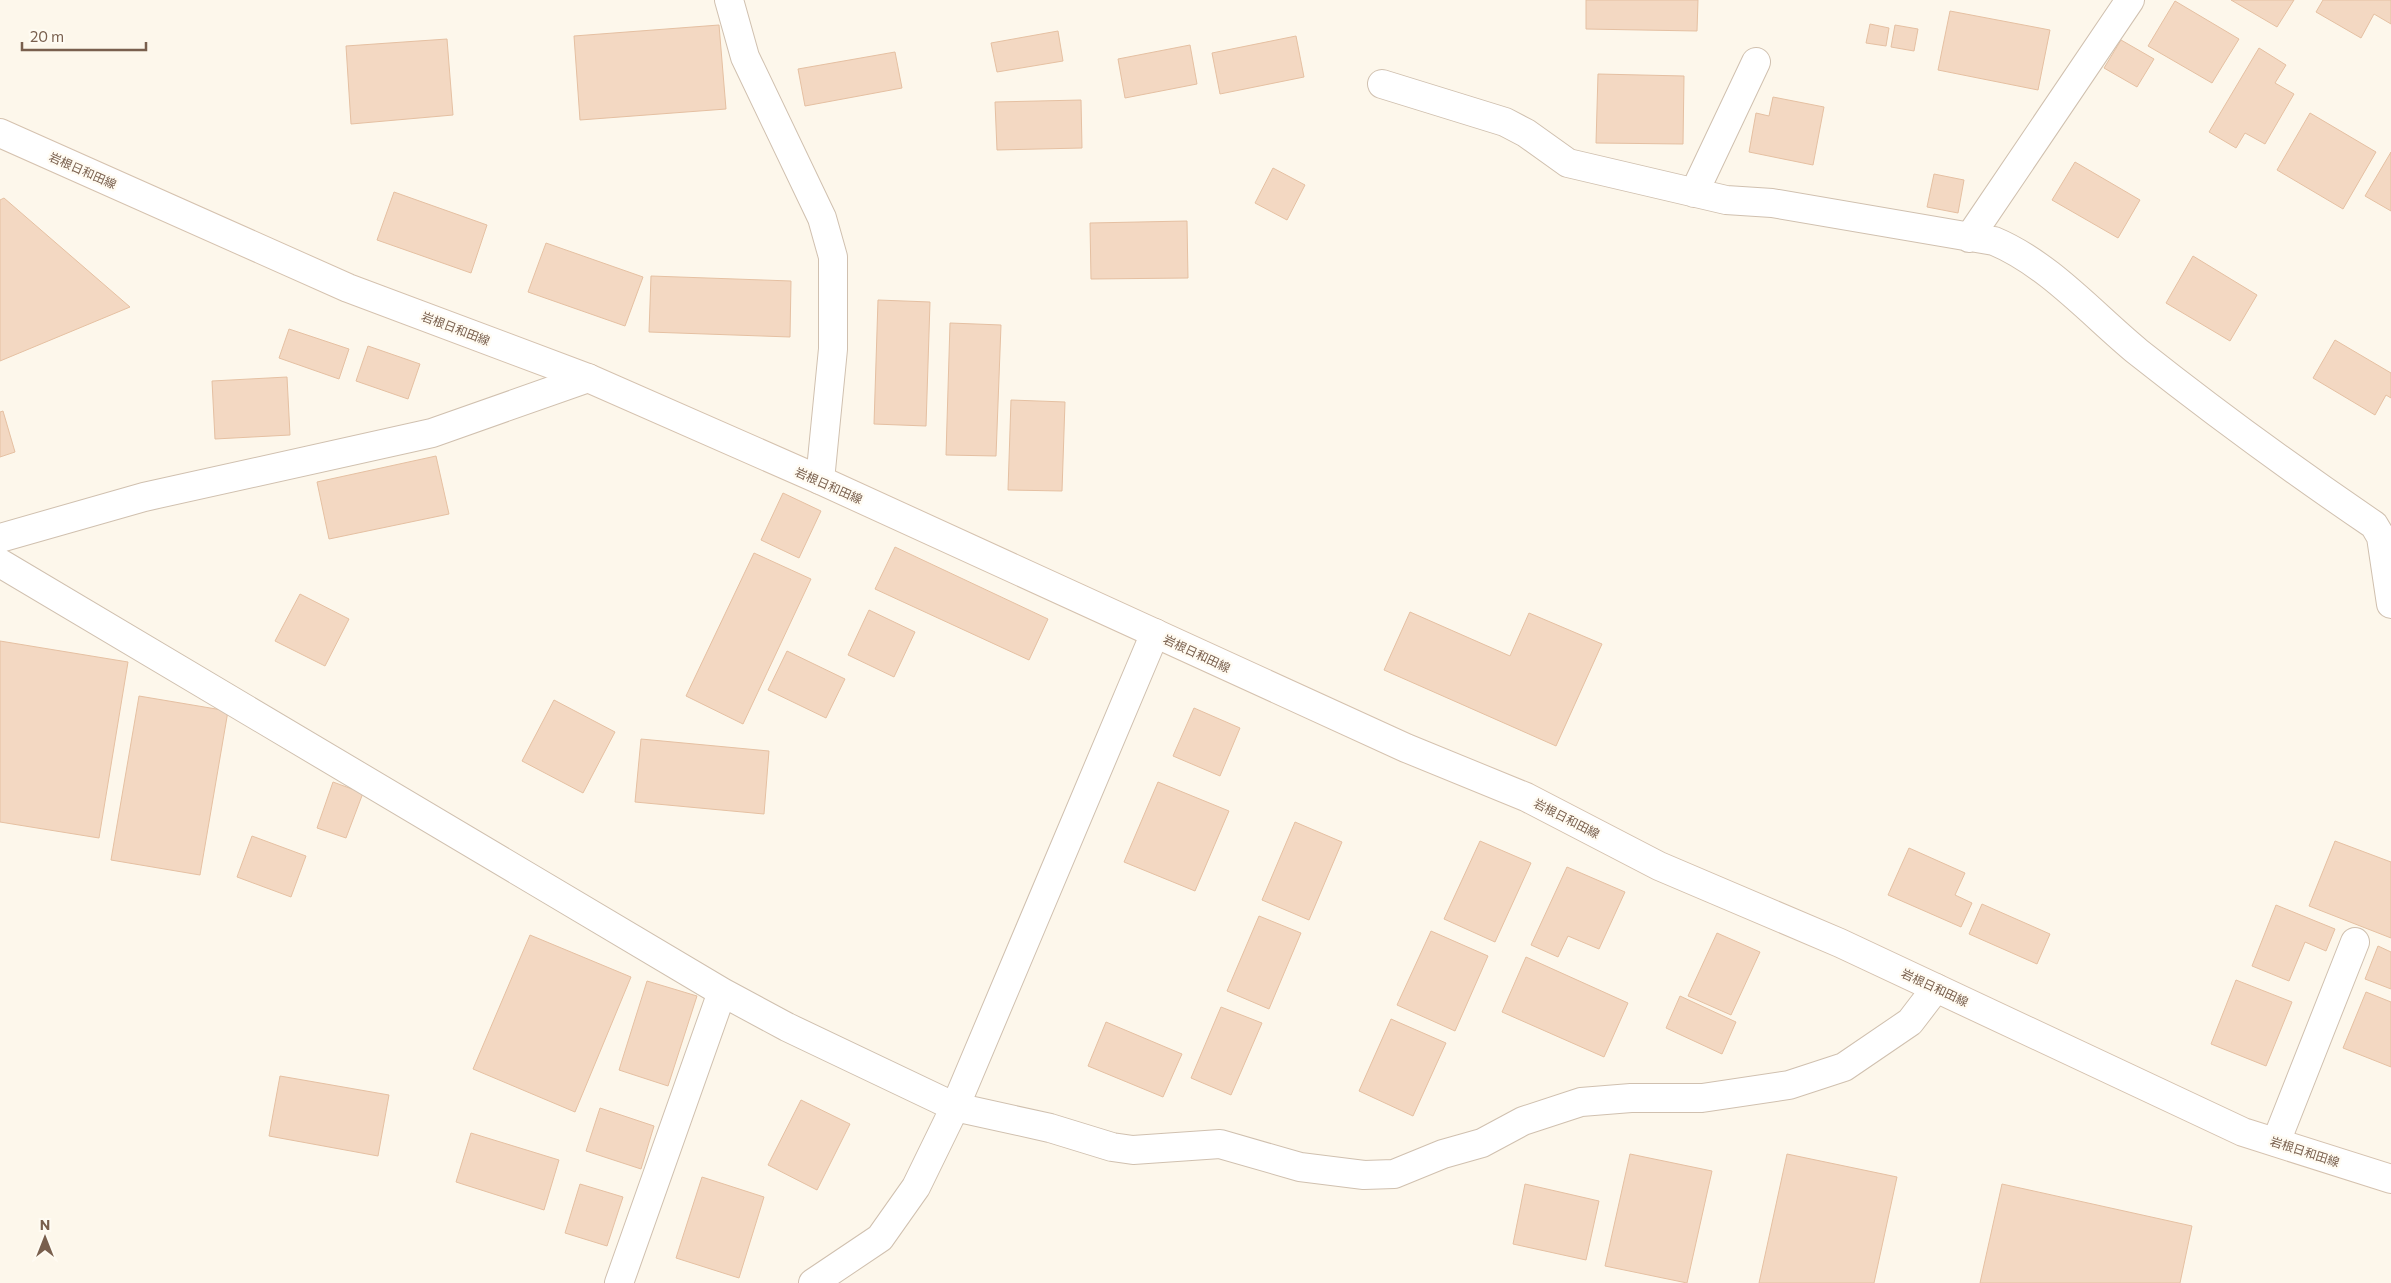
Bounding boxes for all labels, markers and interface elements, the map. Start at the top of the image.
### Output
scale bar [22,20,146,52]
text: 20 m [30,27,64,45]
street label: 岩根日和田線 [47,149,119,191]
street label: 岩根日和田線 [420,309,492,347]
street label: 岩根日和田線 [793,464,865,506]
street label: 岩根日和田線 [1161,631,1233,675]
street label: 岩根日和田線 [1532,795,1602,841]
street label: 岩根日和田線 [1899,965,1971,1009]
street label: 岩根日和田線 [2269,1133,2341,1169]
north arrow [20,1213,70,1263]
text: N [40,1216,50,1233]

